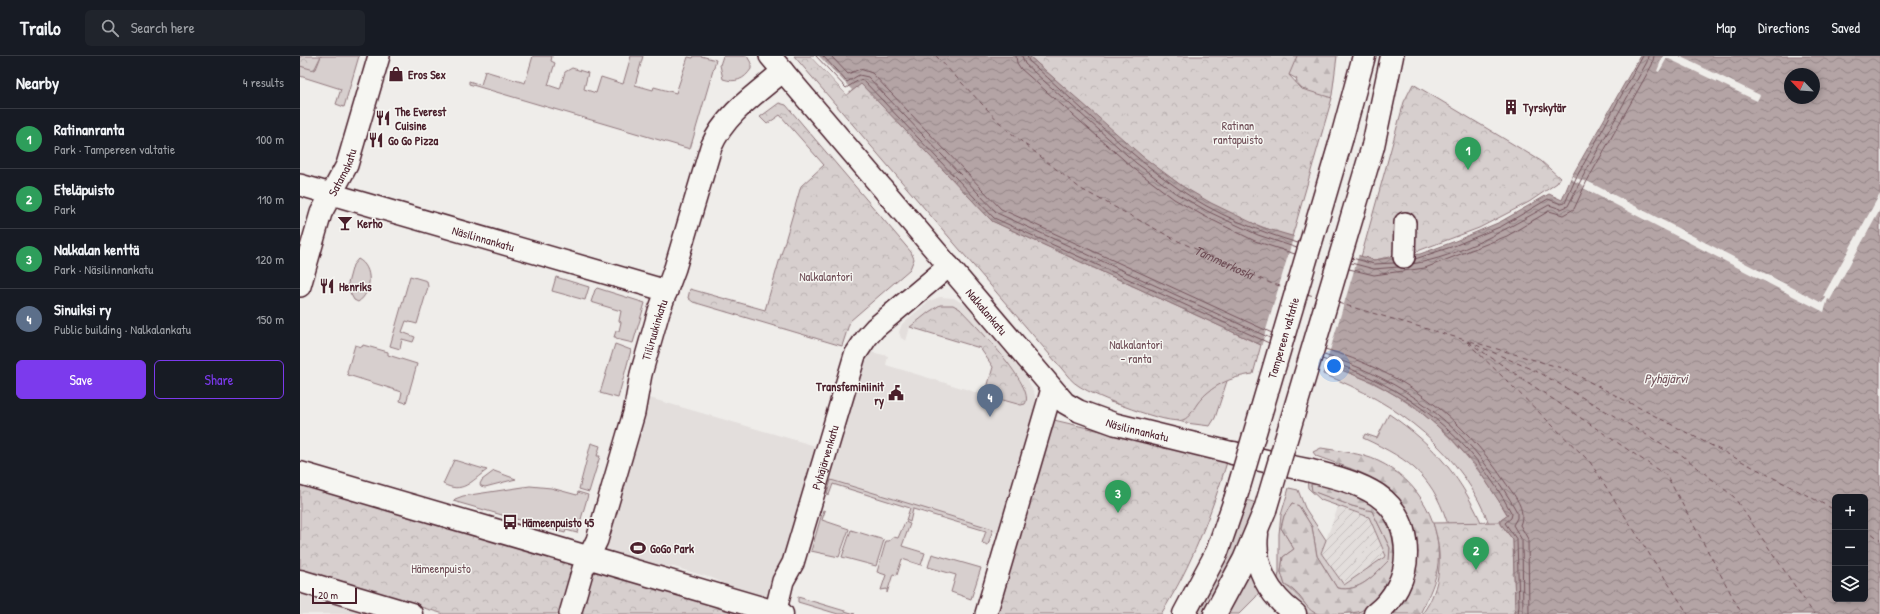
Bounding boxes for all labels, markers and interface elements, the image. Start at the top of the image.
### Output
search box [85,10,365,46]
text: Trailo [20,15,61,41]
icon: search [99,17,121,39]
text: Search here [131,17,195,38]
text: Map [1716,18,1736,37]
text: Directions [1758,18,1809,37]
text: Saved [1831,18,1860,37]
shop icon: Eros Sex [387,65,405,83]
place label: Eros Sex [408,66,446,83]
north arrow [1784,68,1820,104]
text: Nearby [16,71,59,94]
text: 4 results [243,73,284,91]
building icon: Tyrskytär [1502,98,1520,116]
place label: Tyrskytär [1522,99,1567,117]
place label: The Everest Cuisine [394,103,447,134]
restaurant icon: The Everest Cuisine [374,109,392,127]
park label: Ratinan rantapuisto [1213,117,1263,148]
text: Ratinanranta [54,119,124,140]
text: 1 [27,130,31,148]
text: 100 m [256,130,284,148]
restaurant icon: Go Go Pizza [367,131,385,149]
place label: Go Go Pizza [388,132,438,149]
pin: 1 [1455,137,1481,170]
text: Park · Tampereen valtatie [54,140,175,158]
street label: Satamakatu [323,146,360,199]
text: Eteläpuisto [54,179,114,200]
text: 2 [26,190,32,208]
text: 110 m [257,190,284,208]
text: Park [54,200,76,218]
bar icon: Kerho [336,214,354,232]
place label: Kerho [357,215,383,232]
street label: Näsilinnankatu [450,221,517,255]
text: Nalkalan kenttä [54,239,139,260]
water label: Tammerkoski [1192,241,1258,284]
text: 3 [26,250,32,268]
text: 120 m [256,250,284,268]
text: Park · Näsilinnankatu [54,260,154,278]
park label: Nalkalantori [799,268,853,285]
restaurant icon: Henriks [318,277,336,295]
place label: Henriks [339,278,372,295]
street label: Nalkalankatu [962,284,1012,338]
street label: Tampereen valtatie [1263,295,1303,381]
street label: Tiiliruukinkatu [637,297,671,362]
text: Sinuiksi ry [54,299,111,320]
text: 4 [27,310,31,328]
text: 150 m [256,310,284,328]
text: Public building · Nalkalankatu [54,320,191,338]
park label: Nalkalantori - ranta [1109,336,1163,367]
your location [1324,356,1344,376]
button: Save [16,360,146,399]
button: Share [154,360,284,399]
water label: Pyhäjärvi [1644,369,1689,387]
place label: Transfeminiinit ry [815,378,885,410]
public building icon: Transfeminiinit ry [887,384,905,402]
pin: 4 [977,384,1003,417]
street label: Näsilinnankatu [1104,413,1171,445]
street label: Pyhäjärvenkatu [807,423,842,491]
pin: 3 [1105,480,1131,513]
map controls [1832,494,1868,602]
button: + [1832,494,1868,530]
bus stop icon: Hämeenpuisto 45 [501,513,519,531]
place label: Hämeenpuisto 45 [522,514,595,532]
button: − [1832,530,1868,566]
pin: 2 [1463,537,1489,570]
sports icon: GoGo Park [629,539,647,557]
place label: GoGo Park [650,540,694,557]
park label: Hämeenpuisto [411,560,471,577]
button: layers [1832,566,1868,602]
scale bar [312,586,357,605]
text: 20 m [318,588,338,602]

